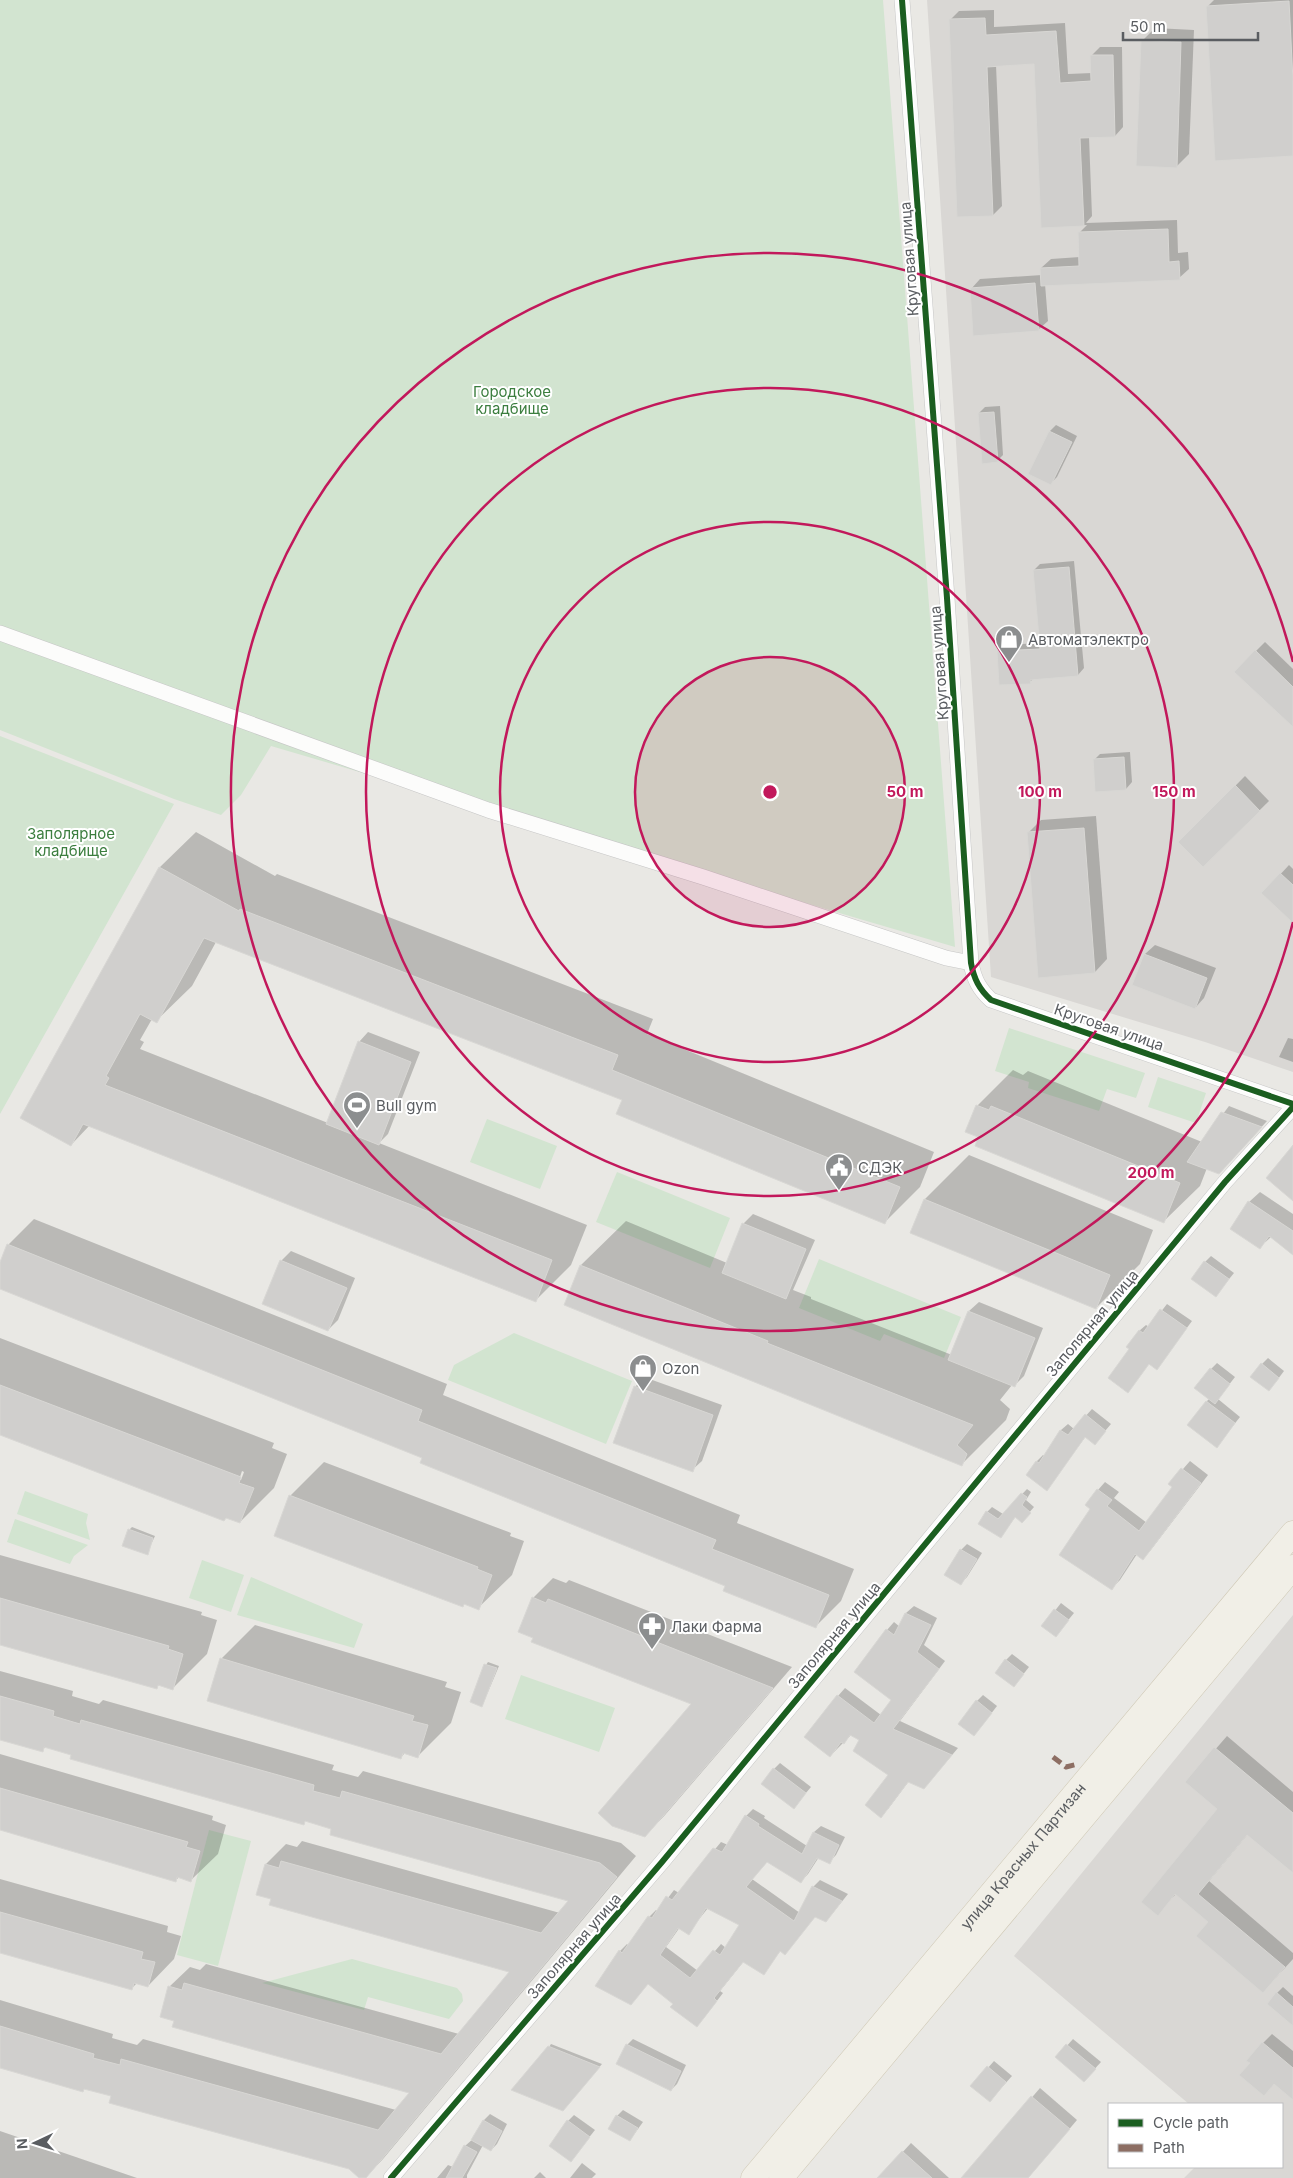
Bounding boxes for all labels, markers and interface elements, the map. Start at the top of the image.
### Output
scale bar [1123,10,1258,42]
text: 50 m [1130,17,1166,36]
street label: Круговая улица [896,201,922,317]
park label: Городское кладбище [473,382,551,418]
street label: Круговая улица [926,605,952,721]
shop icon: Автоматэлектро [994,624,1024,663]
place label: Автоматэлектро [1028,630,1149,649]
text: 50 m [887,782,923,801]
text: 100 m [1018,782,1062,801]
text: 150 m [1152,782,1196,801]
centre of rings [761,783,779,801]
park label: Заполярное кладбище [27,824,115,860]
street label: Круговая улица [1052,999,1166,1055]
sports icon: Bull gym [342,1090,372,1129]
place label: Bull gym [376,1096,437,1115]
public building icon: СДЭК [824,1152,854,1191]
place label: СДЭК [858,1158,902,1177]
text: 200 m [1128,1163,1174,1182]
street label: Заполярная улица [1042,1266,1142,1380]
shop icon: Ozon [628,1353,658,1392]
place label: Ozon [662,1359,699,1378]
street label: Заполярная улица [784,1578,884,1692]
pharmacy icon: Лаки Фарма [637,1611,667,1650]
place label: Лаки Фарма [671,1617,762,1636]
street label: улица Красных Партизан [956,1779,1089,1933]
street label: Заполярная улица [523,1889,625,2003]
legend [1108,2103,1283,2168]
text: Cycle path [1153,2113,1229,2132]
north arrow [10,2118,60,2168]
text: N [13,2138,30,2150]
text: Path [1153,2138,1185,2157]

